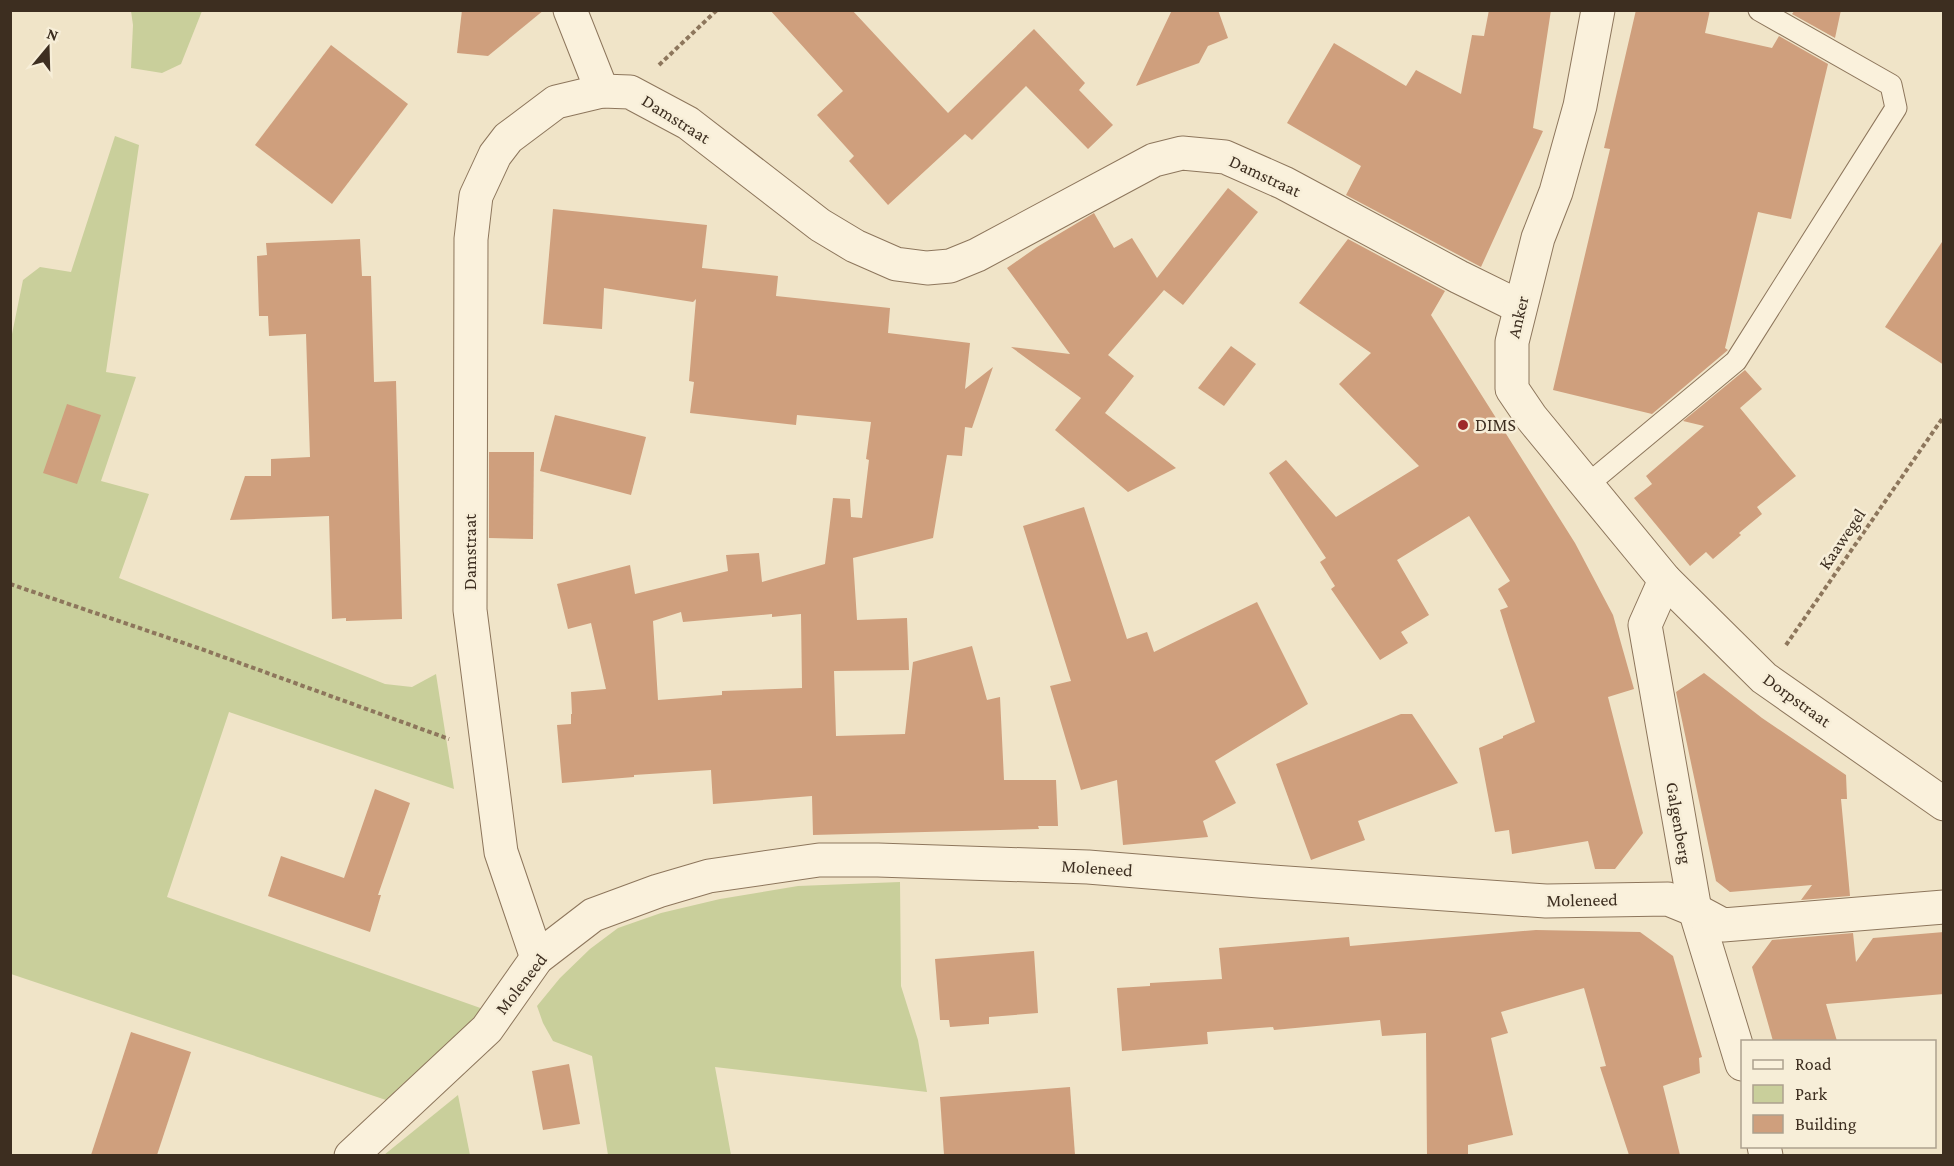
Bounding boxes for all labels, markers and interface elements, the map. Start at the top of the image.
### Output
north arrow [18,18,78,78]
text: N [45,24,61,44]
street label: Damstraat [638,90,715,148]
street label: Damstraat [1226,151,1305,202]
street label: Anker [1503,293,1533,340]
place label: DIMS [1475,415,1516,435]
marker: DIMS [1456,418,1470,432]
street label: Kaawegel [1814,505,1870,573]
street label: Damstraat [460,513,480,590]
street label: Dorpstraat [1759,669,1835,732]
street label: Galgenberg [1662,781,1696,866]
street label: Moleneed [1061,856,1134,881]
street label: Moleneed [1546,889,1618,911]
street label: Moleneed [491,949,551,1018]
legend [1741,1040,1936,1148]
text: Road [1795,1054,1832,1074]
text: Park [1795,1084,1827,1104]
text: Building [1795,1114,1857,1134]

